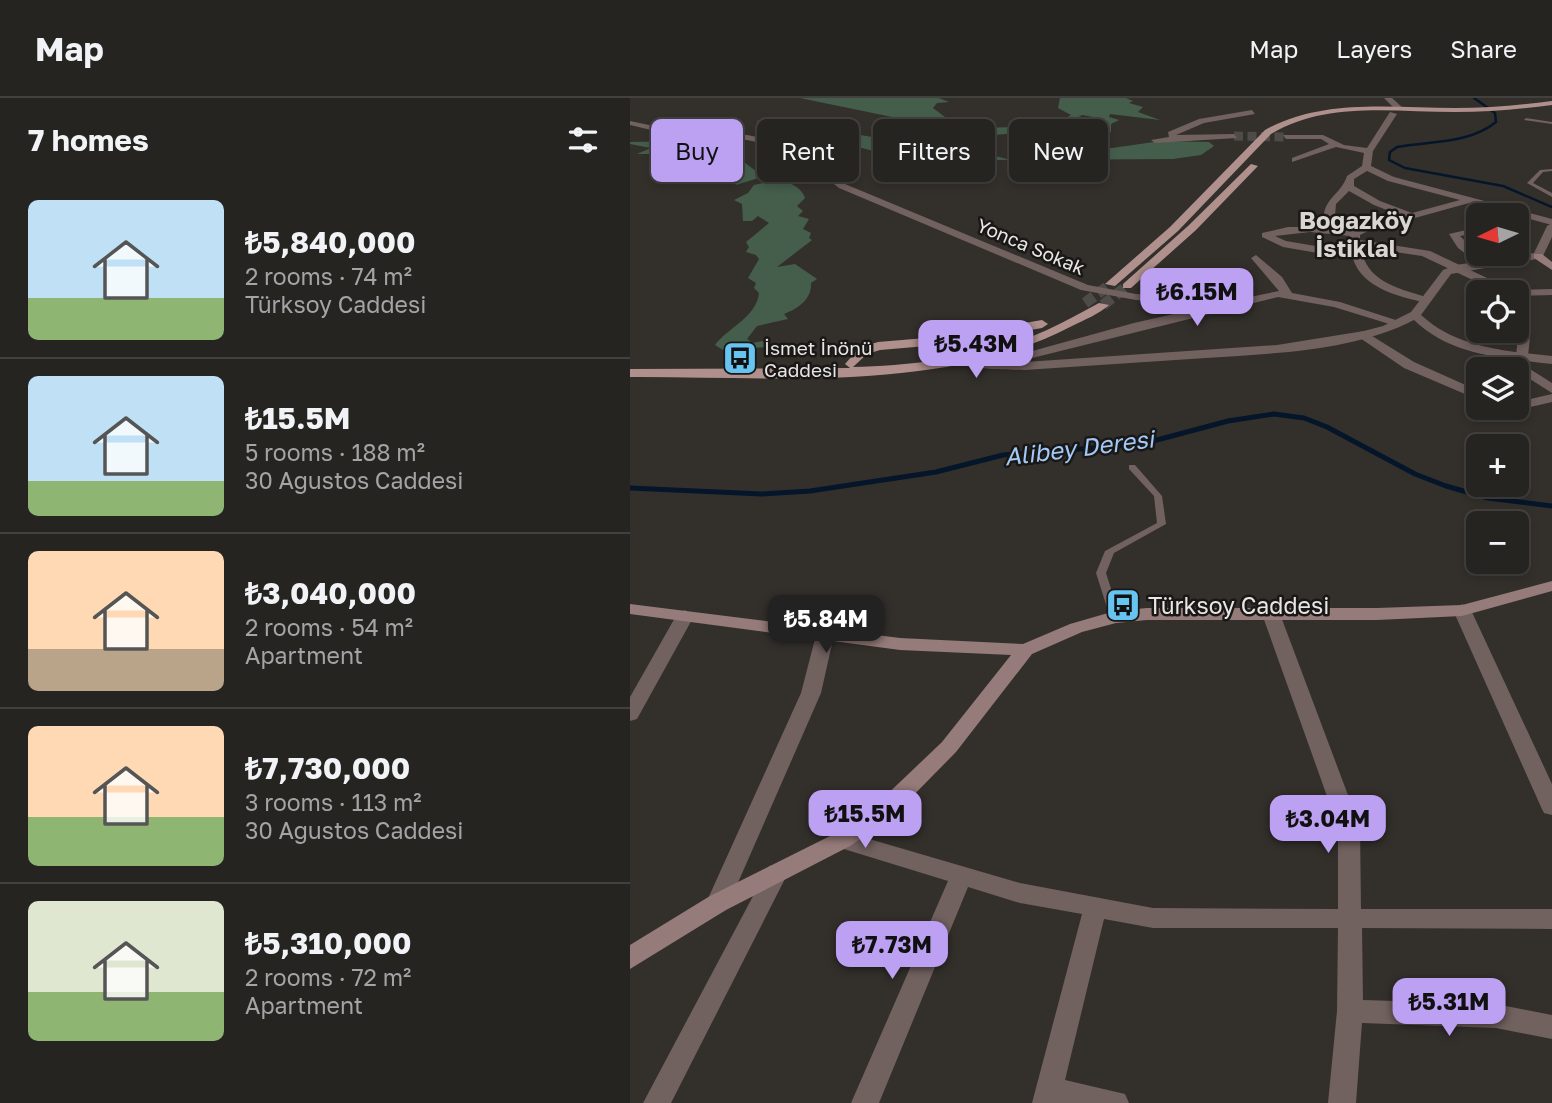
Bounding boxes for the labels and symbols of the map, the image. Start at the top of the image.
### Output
north arrow [1466,203,1530,266]
district label: Boğazköy İstiklal [1299,205,1414,262]
street label: Yonca Sokak [974,213,1089,279]
pin: ₺6.15M [1140,268,1254,328]
pin: ₺5.43M [919,320,1033,380]
place label: İsmet İnönü Caddesi [764,336,872,381]
bus stop icon: İsmet İnönü Caddesi [721,339,759,377]
water label: Alibey Deresi [1003,423,1158,472]
bus stop icon: Türksoy Caddesi [1104,586,1142,624]
place label: Türksoy Caddesi [1148,591,1329,619]
pin: ₺5.84M [769,596,883,655]
pin: ₺15.5M [808,790,922,850]
pin: ₺3.04M [1271,796,1385,855]
pin: ₺7.73M [835,922,949,981]
pin: ₺5.31M [1392,978,1506,1038]

